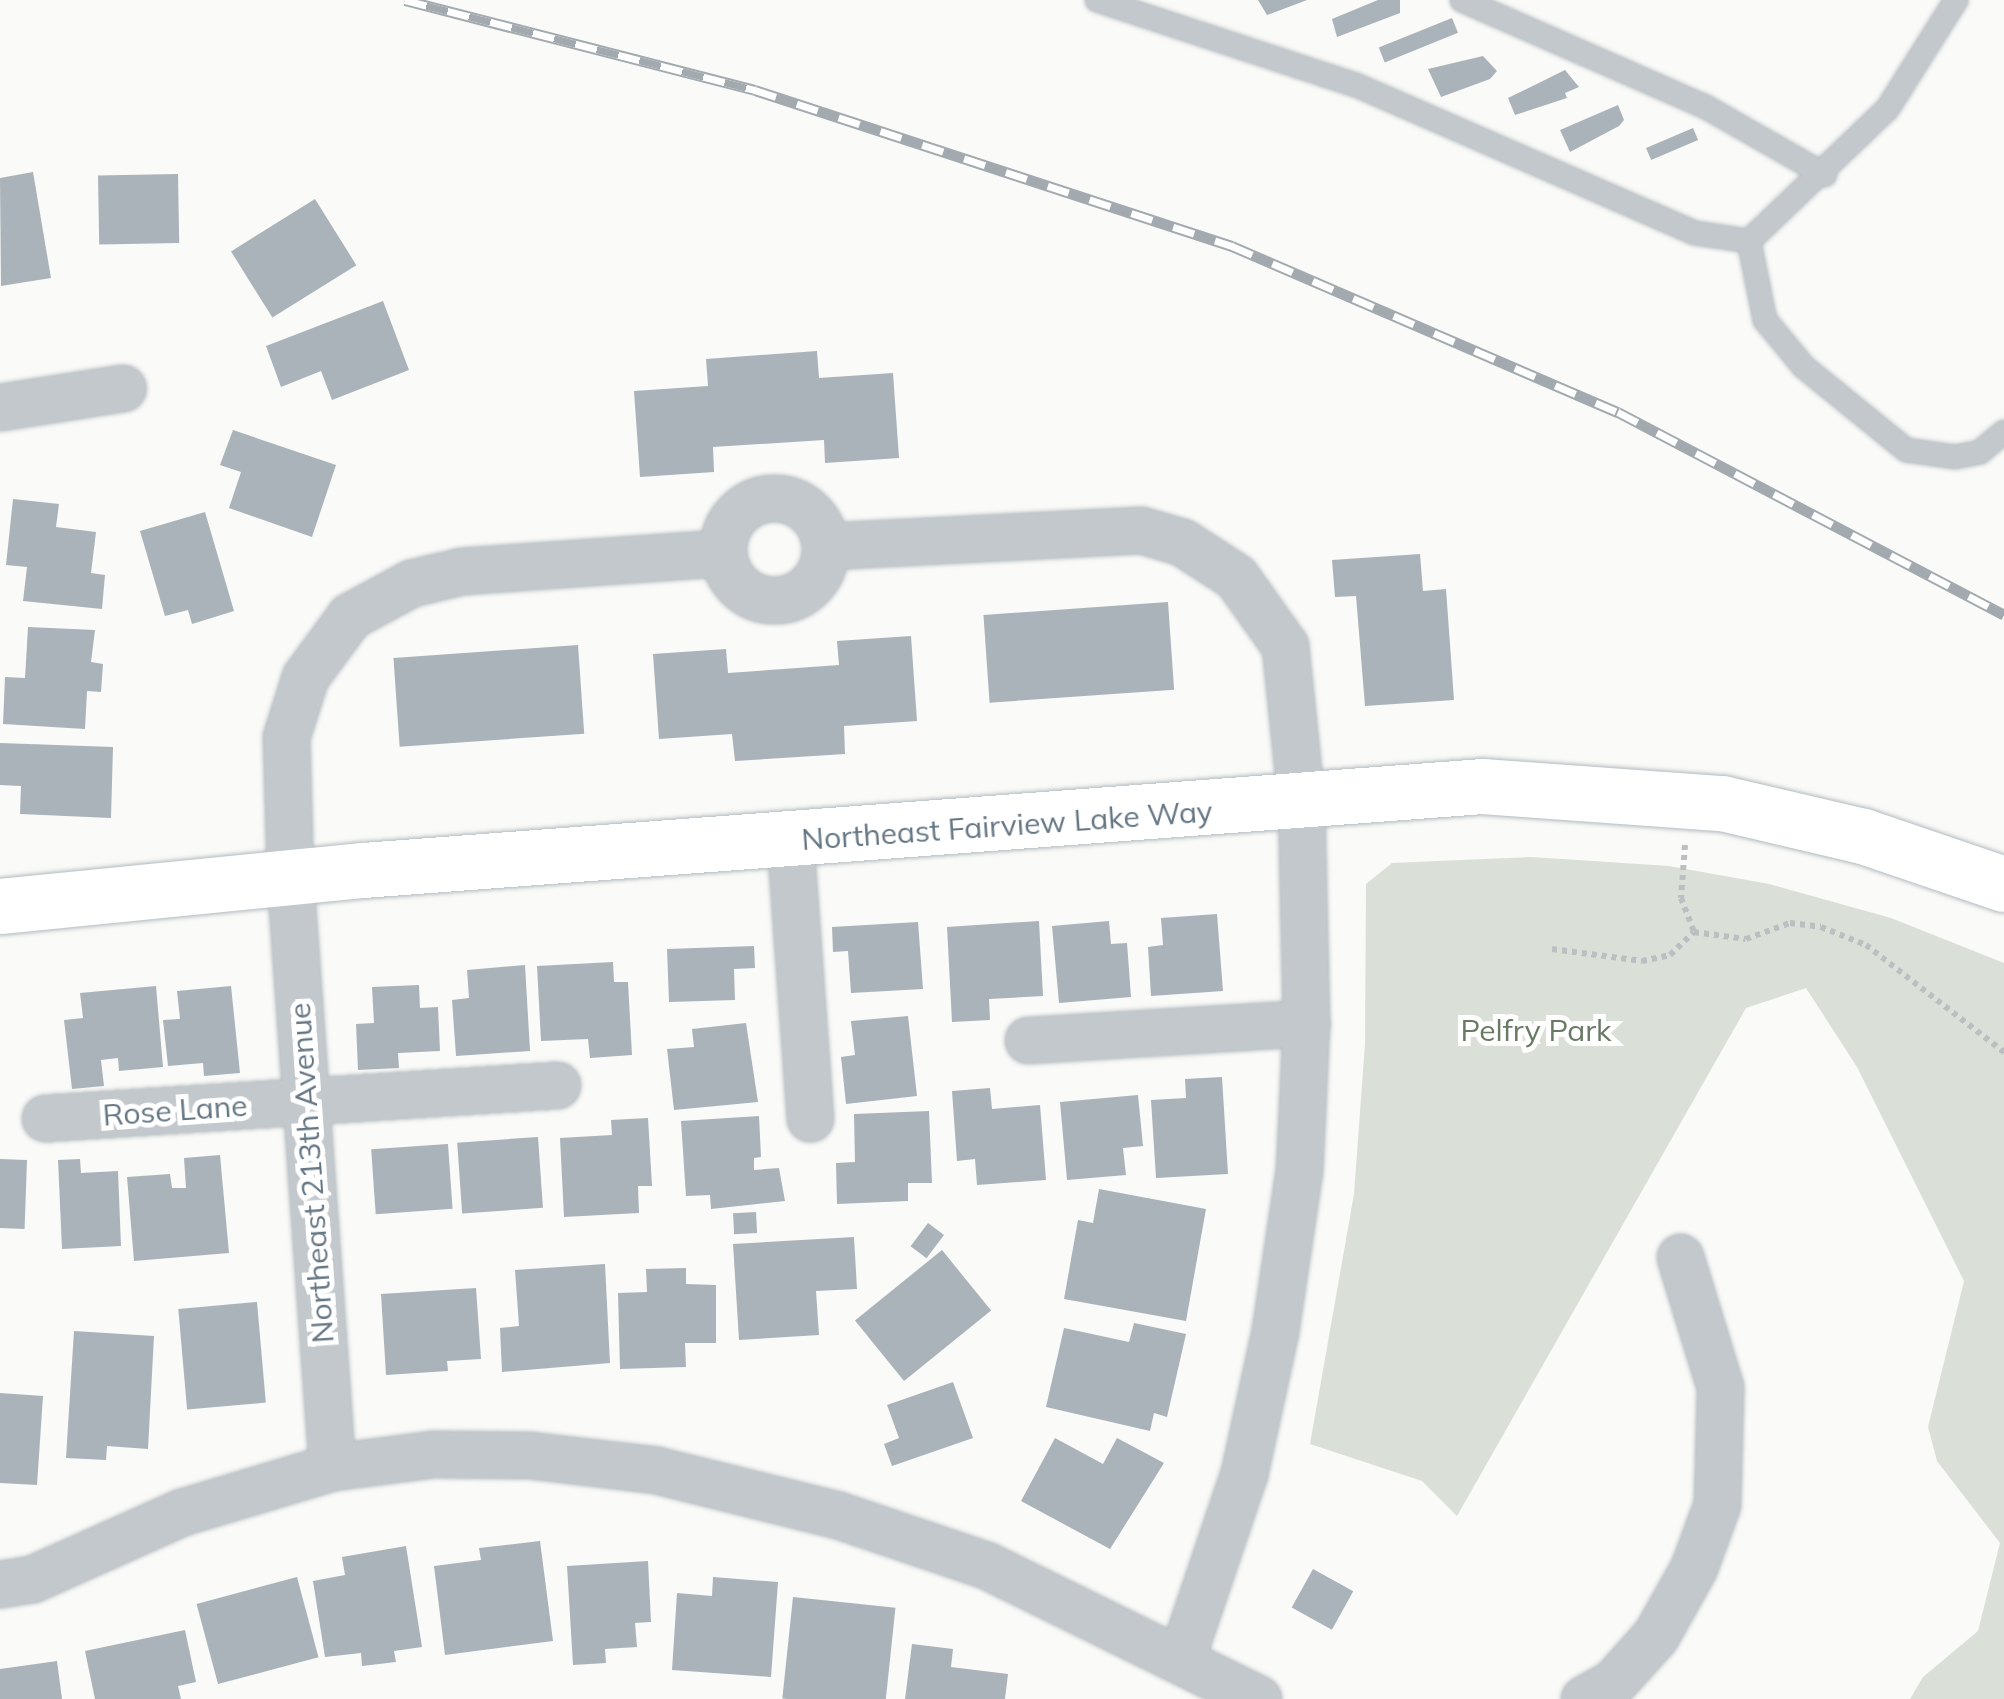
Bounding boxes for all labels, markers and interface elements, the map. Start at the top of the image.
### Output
street label: Northeast Fairview Lake Way [800,793,1214,857]
street label: Northeast 213th Avenue [281,1002,341,1344]
park label: Pelfry Park [1460,1012,1612,1048]
street label: Rose Lane [102,1087,248,1133]

